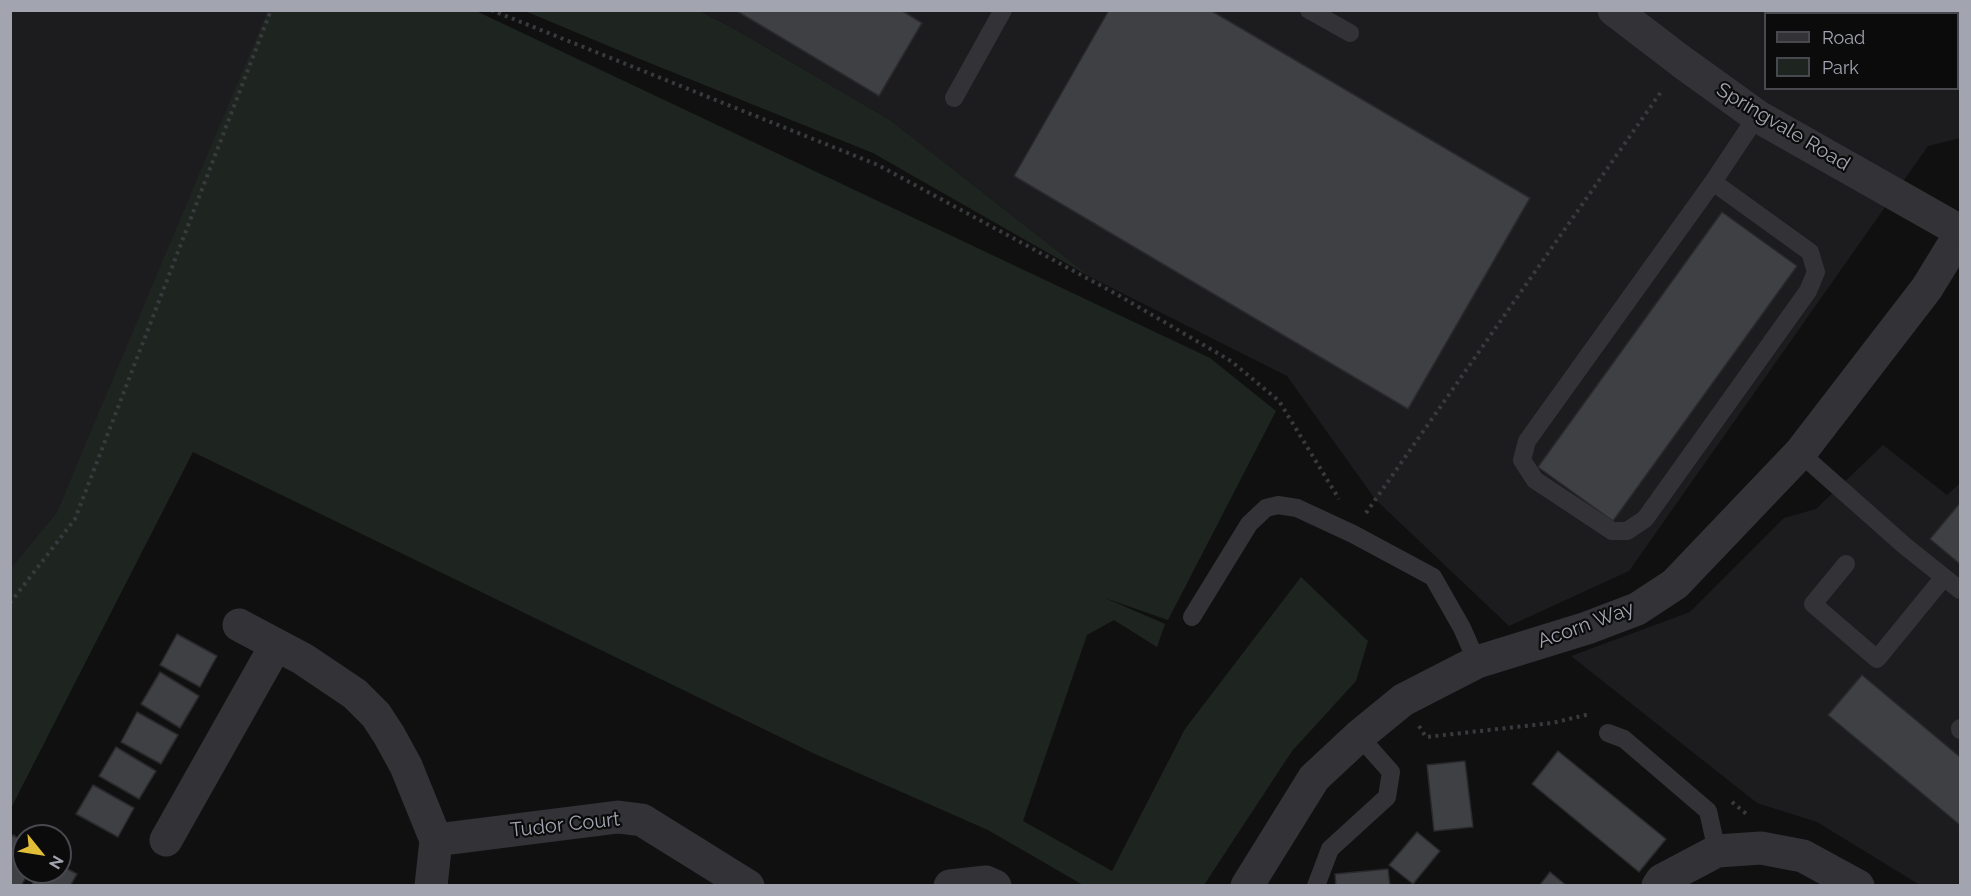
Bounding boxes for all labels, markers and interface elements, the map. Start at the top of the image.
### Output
legend [1764,12,1959,90]
text: Road [1822,27,1865,48]
text: Park [1822,57,1859,78]
street label: Springvale Road [1712,78,1854,176]
street label: Acorn Way [1534,596,1638,654]
street label: Tudor Court [509,807,621,843]
north arrow [12,824,72,884]
text: N [45,852,68,872]

